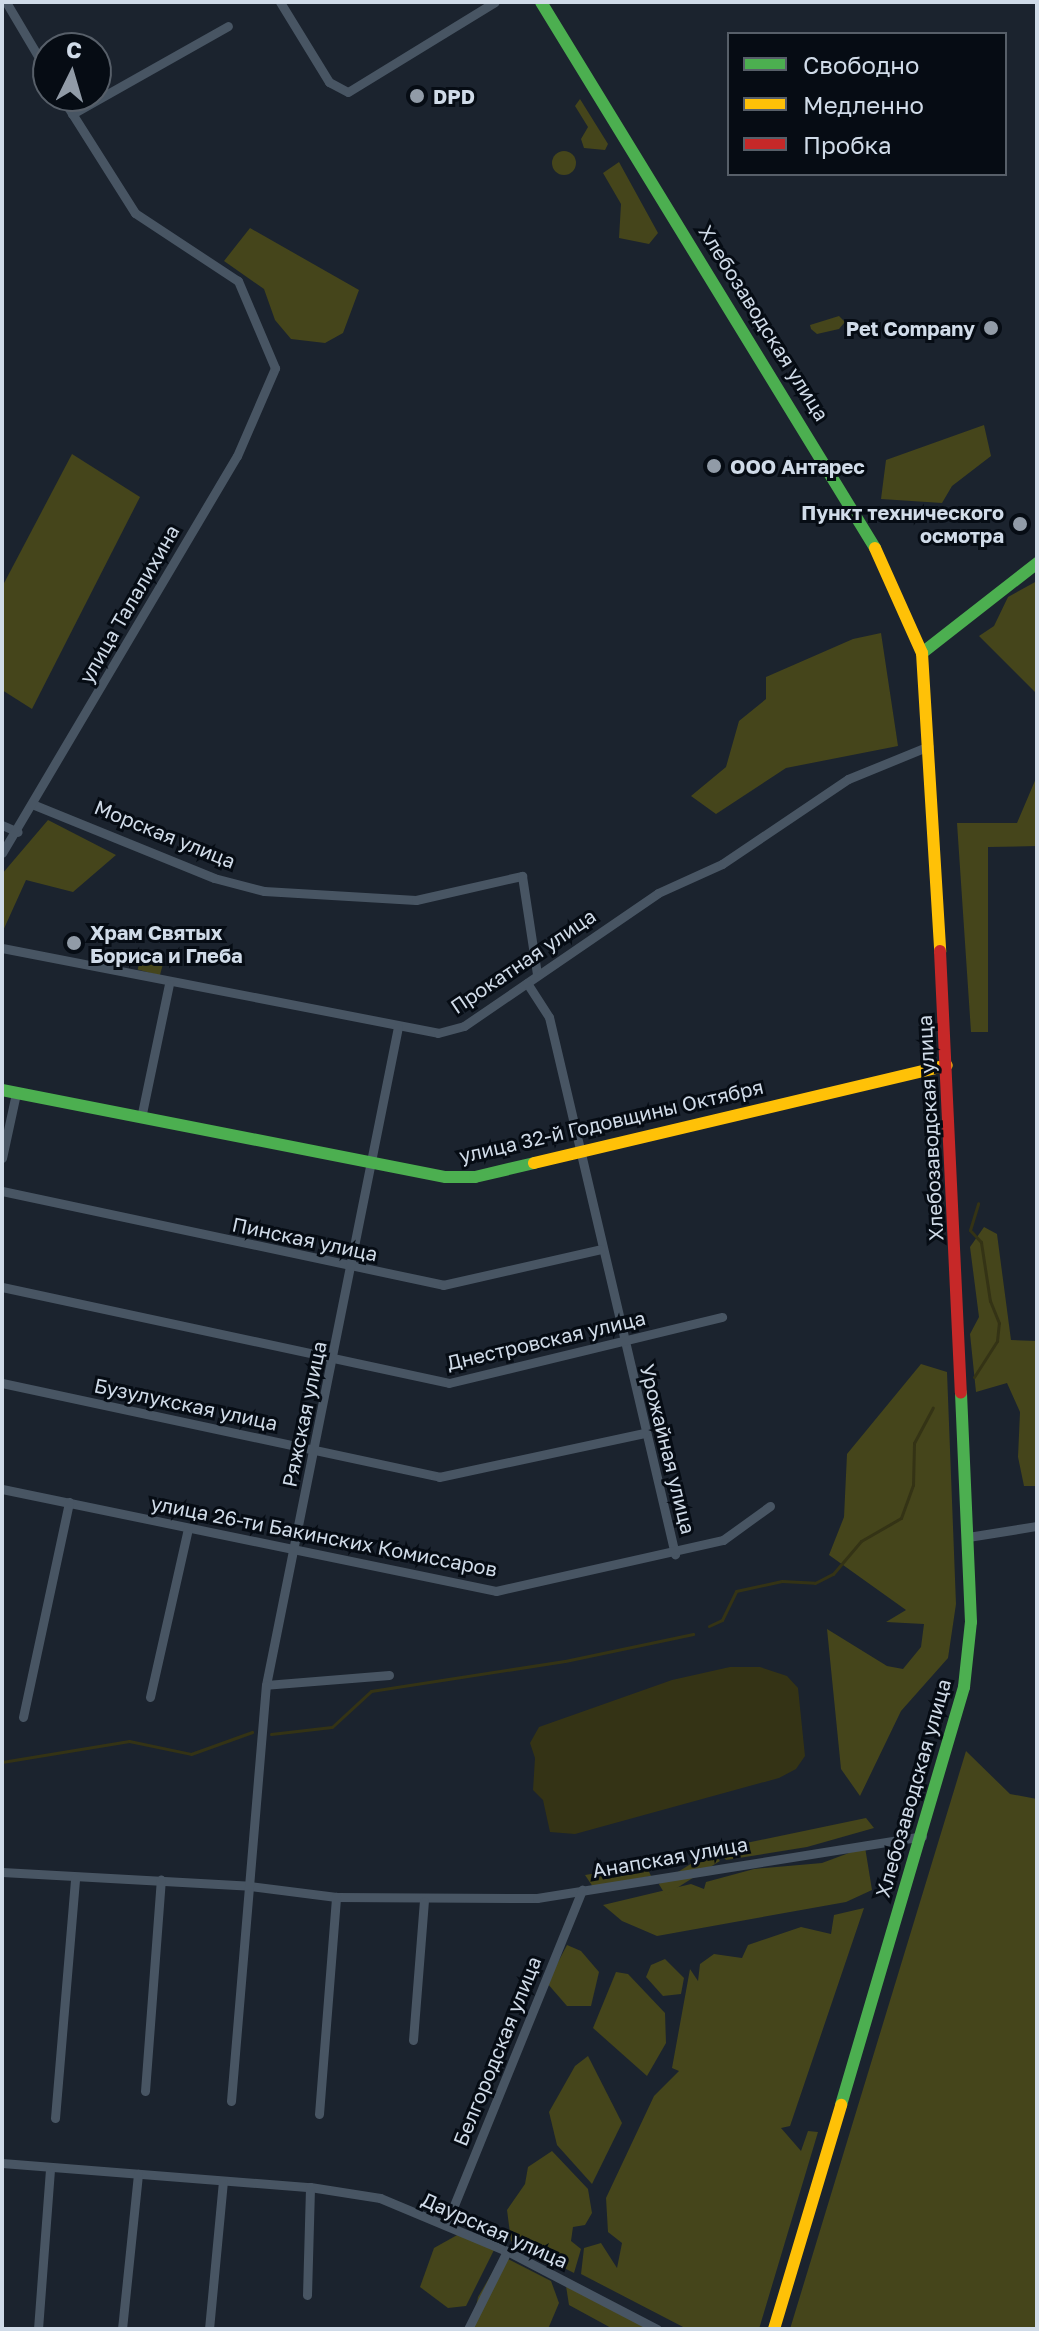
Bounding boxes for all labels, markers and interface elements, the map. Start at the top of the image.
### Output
north arrow [32,32,112,112]
legend [727,32,1007,176]
text: С [65,35,83,64]
text: Свободно [803,50,919,79]
place label: DPD [433,84,475,108]
marker: DPD [408,87,426,105]
text: Медленно [803,90,924,119]
text: Пробка [803,130,892,159]
street label: Хлебозаводская улица [694,221,834,425]
place label: Pet Company [846,316,975,340]
marker: Pet Company [982,319,1000,337]
place label: ООО Антарес [730,454,865,478]
marker: ООО Антарес [705,457,723,475]
place label: Пункт технического осмотра [801,500,1004,547]
marker: Пункт технического осмотра [1011,515,1029,533]
street label: улица Талалихина [74,520,184,688]
street label: Морская улица [91,795,239,873]
street label: Прокатная улица [446,904,600,1018]
place label: Храм Святых Бориса и Глеба [90,920,243,967]
marker: Храм Святых Бориса и Глеба [65,934,83,952]
street label: Хлебозаводская улица [912,1014,948,1242]
street label: улица 32-й Годовщины Октября [456,1074,766,1168]
street label: Пинская улица [230,1212,380,1266]
street label: Днестровская улица [444,1305,648,1375]
street label: Ряжская улица [277,1339,331,1489]
street label: Урожайная улица [635,1362,701,1536]
street label: Бузулукская улица [92,1373,280,1435]
street label: улица 26-ти Бакинских Комиссаров [149,1491,499,1581]
street label: Хлебозаводская улица [870,1676,956,1900]
street label: Анапская улица [590,1832,750,1882]
street label: Белгородская улица [448,1953,546,2149]
street label: Даурская улица [418,2187,572,2273]

